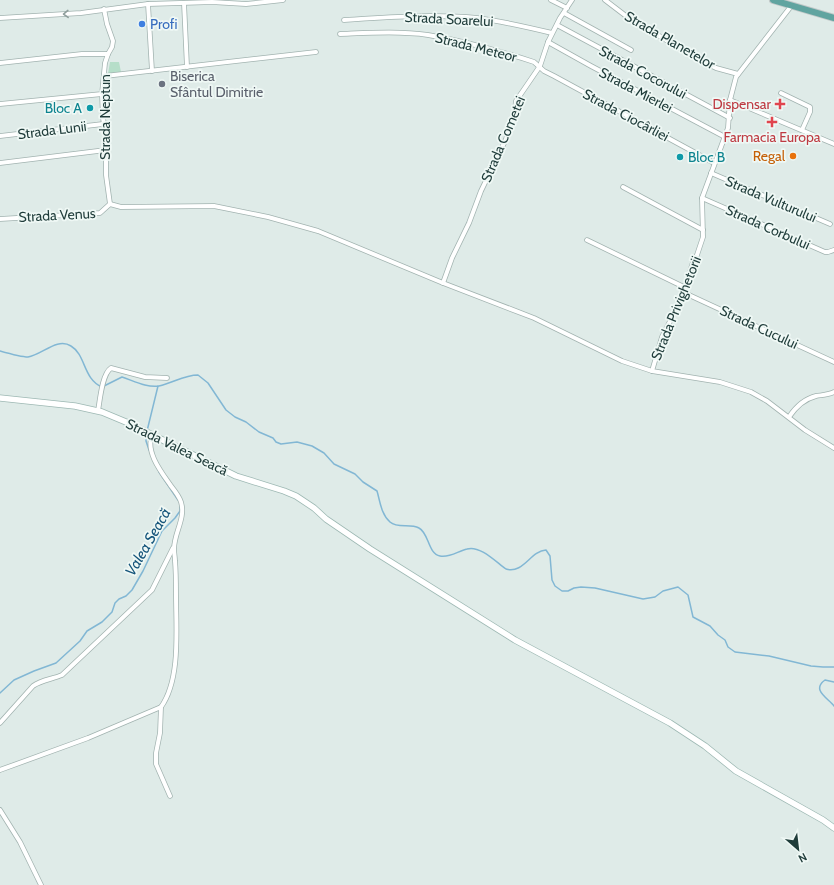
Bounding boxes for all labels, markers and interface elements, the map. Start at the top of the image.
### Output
street label: Strada Planetelor [622,7,719,73]
street label: Strada Soarelui [404,8,494,30]
one-way arrow [63,9,69,18]
place label: Profi [150,15,177,33]
marker: Profi [137,19,147,29]
street label: Strada Meteor [433,28,519,66]
street label: Strada Cocorului [596,41,690,103]
street label: Strada Mierlei [596,63,676,117]
place label: Biserica Sfântul Dimitrie [170,67,263,101]
street label: Strada Neptun [96,74,114,160]
marker: Biserica Sfântul Dimitrie [157,79,167,89]
street label: Strada Ciocârliei [580,85,672,145]
street label: Strada Cometei [477,93,529,185]
place label: Dispensar [712,95,772,113]
marker: Dispensar [774,98,786,110]
place label: Bloc A [45,99,82,117]
marker: Bloc A [85,103,95,113]
street label: Strada Lunii [16,117,88,143]
marker: Farmacia Europa [767,117,777,127]
place label: Farmacia Europa [723,128,821,146]
place label: Regal [753,147,786,165]
place label: Bloc B [688,148,725,166]
marker: Regal [788,151,798,161]
marker: Bloc B [675,152,685,162]
street label: Strada Vulturului [723,172,819,226]
street label: Strada Corbului [723,200,813,254]
street label: Strada Venus [18,204,96,226]
street label: Strada Privighetorii [647,253,705,363]
street label: Strada Cucului [717,301,801,353]
street label: Strada Valea Seacă [123,414,231,480]
water label: Valea Seacă [121,505,175,579]
north arrow [778,829,818,869]
text: N [796,850,809,866]

